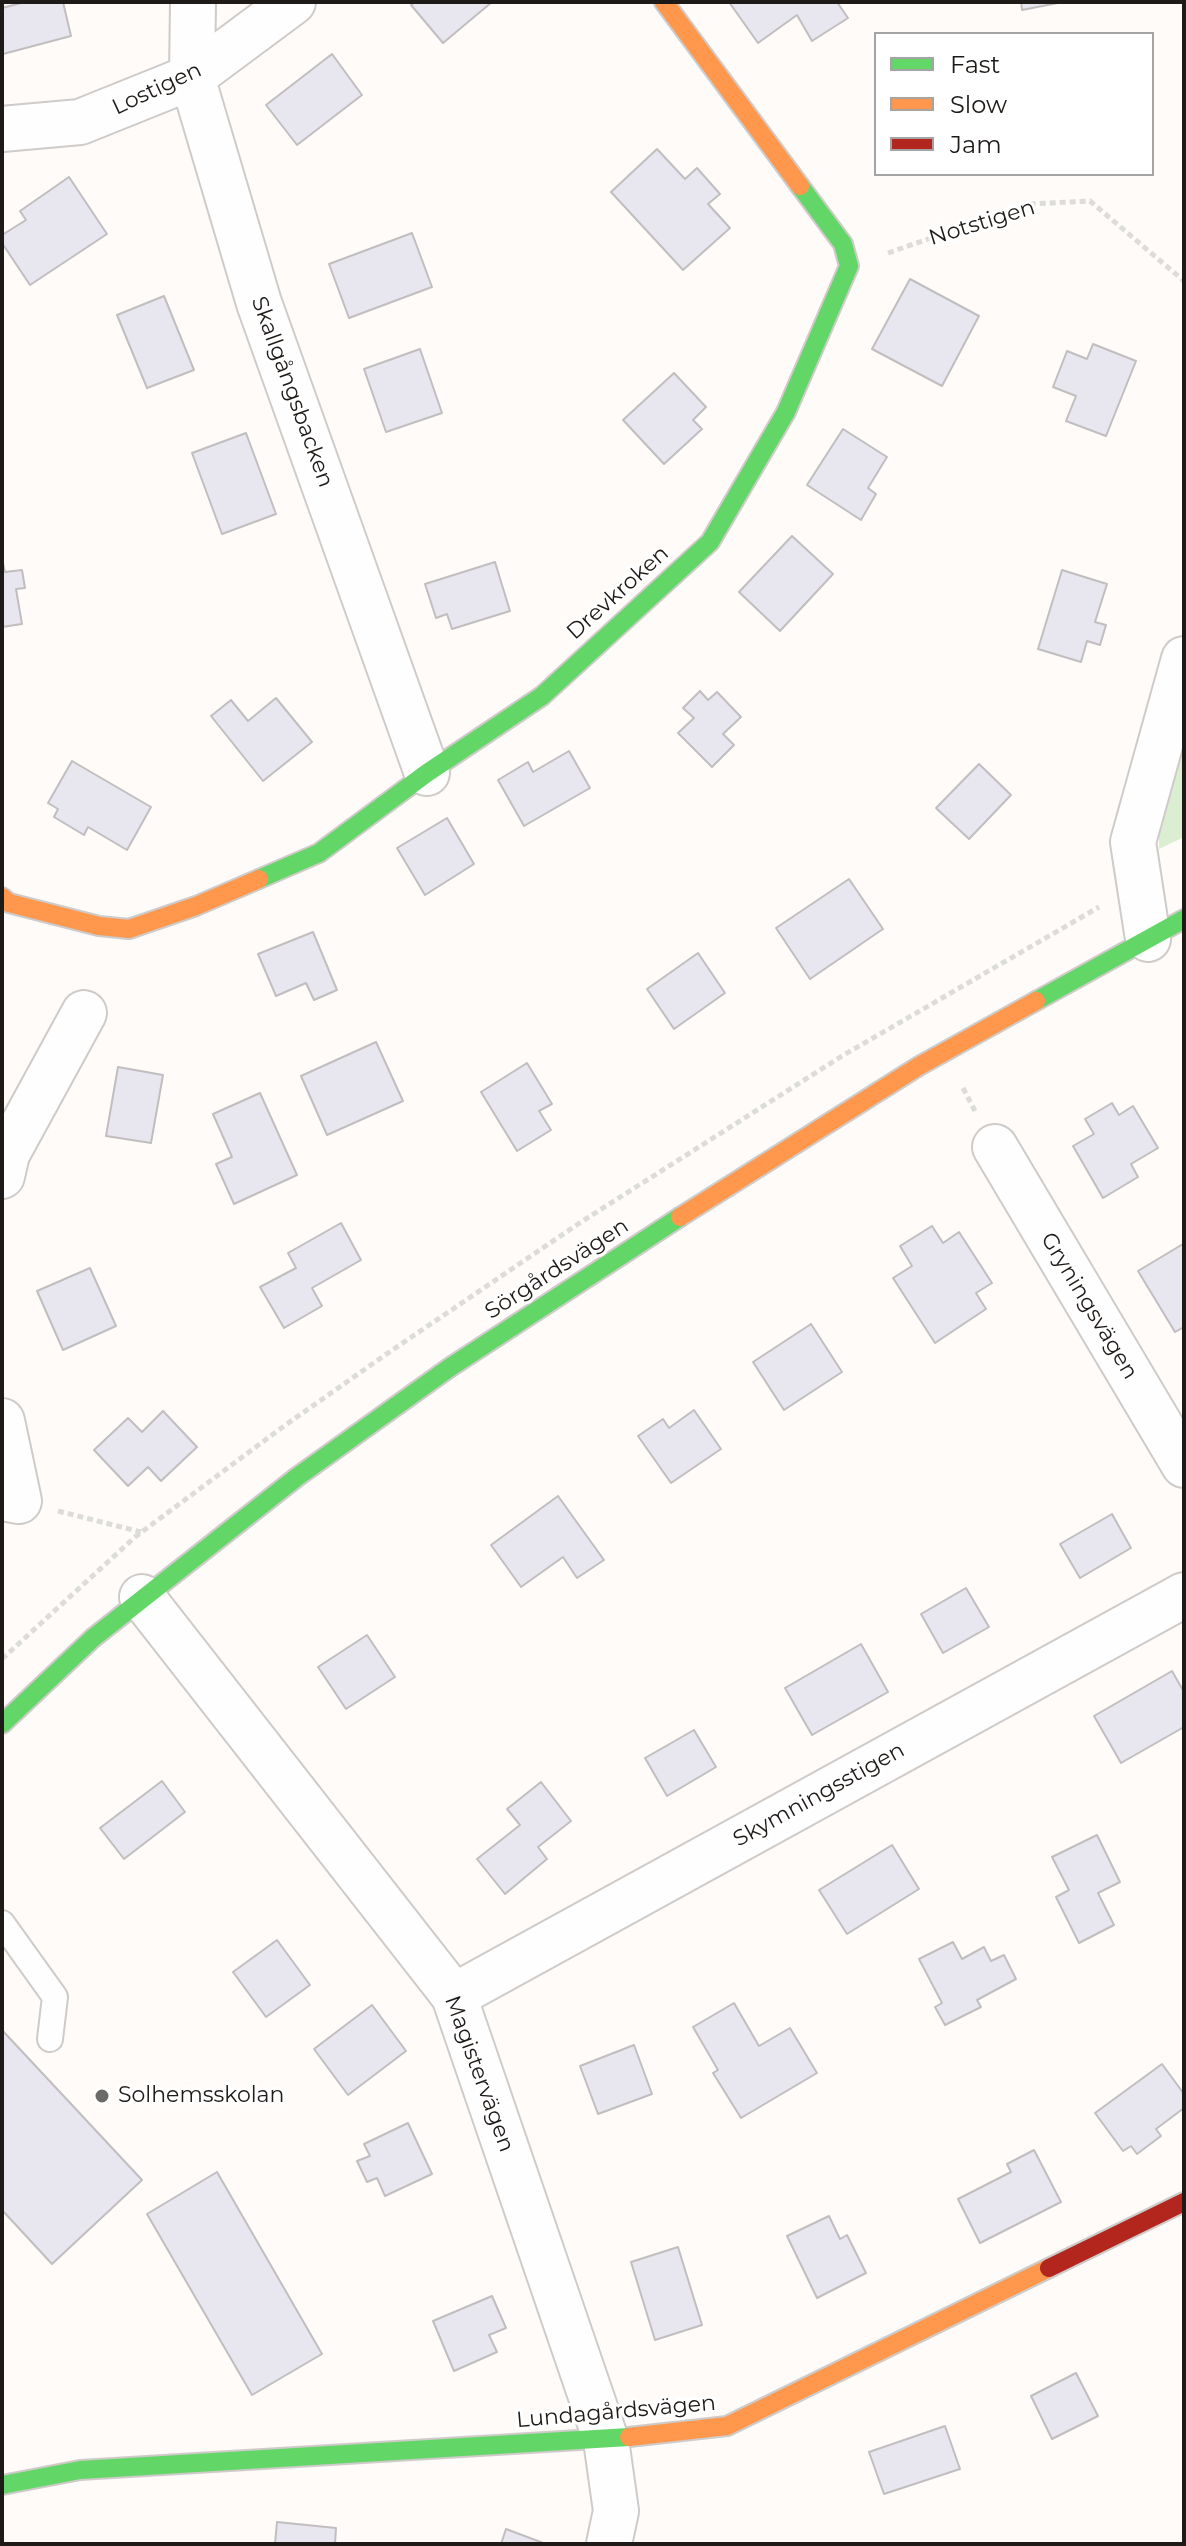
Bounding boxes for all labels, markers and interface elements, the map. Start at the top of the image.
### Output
legend [874,32,1154,176]
text: Fast [950,50,1000,79]
street label: Lostigen [108,57,206,121]
text: Slow [950,90,1007,119]
text: Jam [950,130,1002,159]
street label: Notstigen [926,194,1038,252]
street label: Skallgångsbacken [245,293,339,491]
street label: Drevkroken [562,540,674,646]
street label: Sörgårdsvägen [480,1213,634,1325]
street label: Gryningsvägen [1035,1228,1143,1384]
street label: Skymningsstigen [729,1737,909,1853]
street label: Magistervägen [438,1992,520,2156]
place label: Solhemsskolan [118,2083,284,2109]
marker: Solhemsskolan [93,2087,111,2105]
street label: Lundagårdsvägen [515,2390,717,2434]

